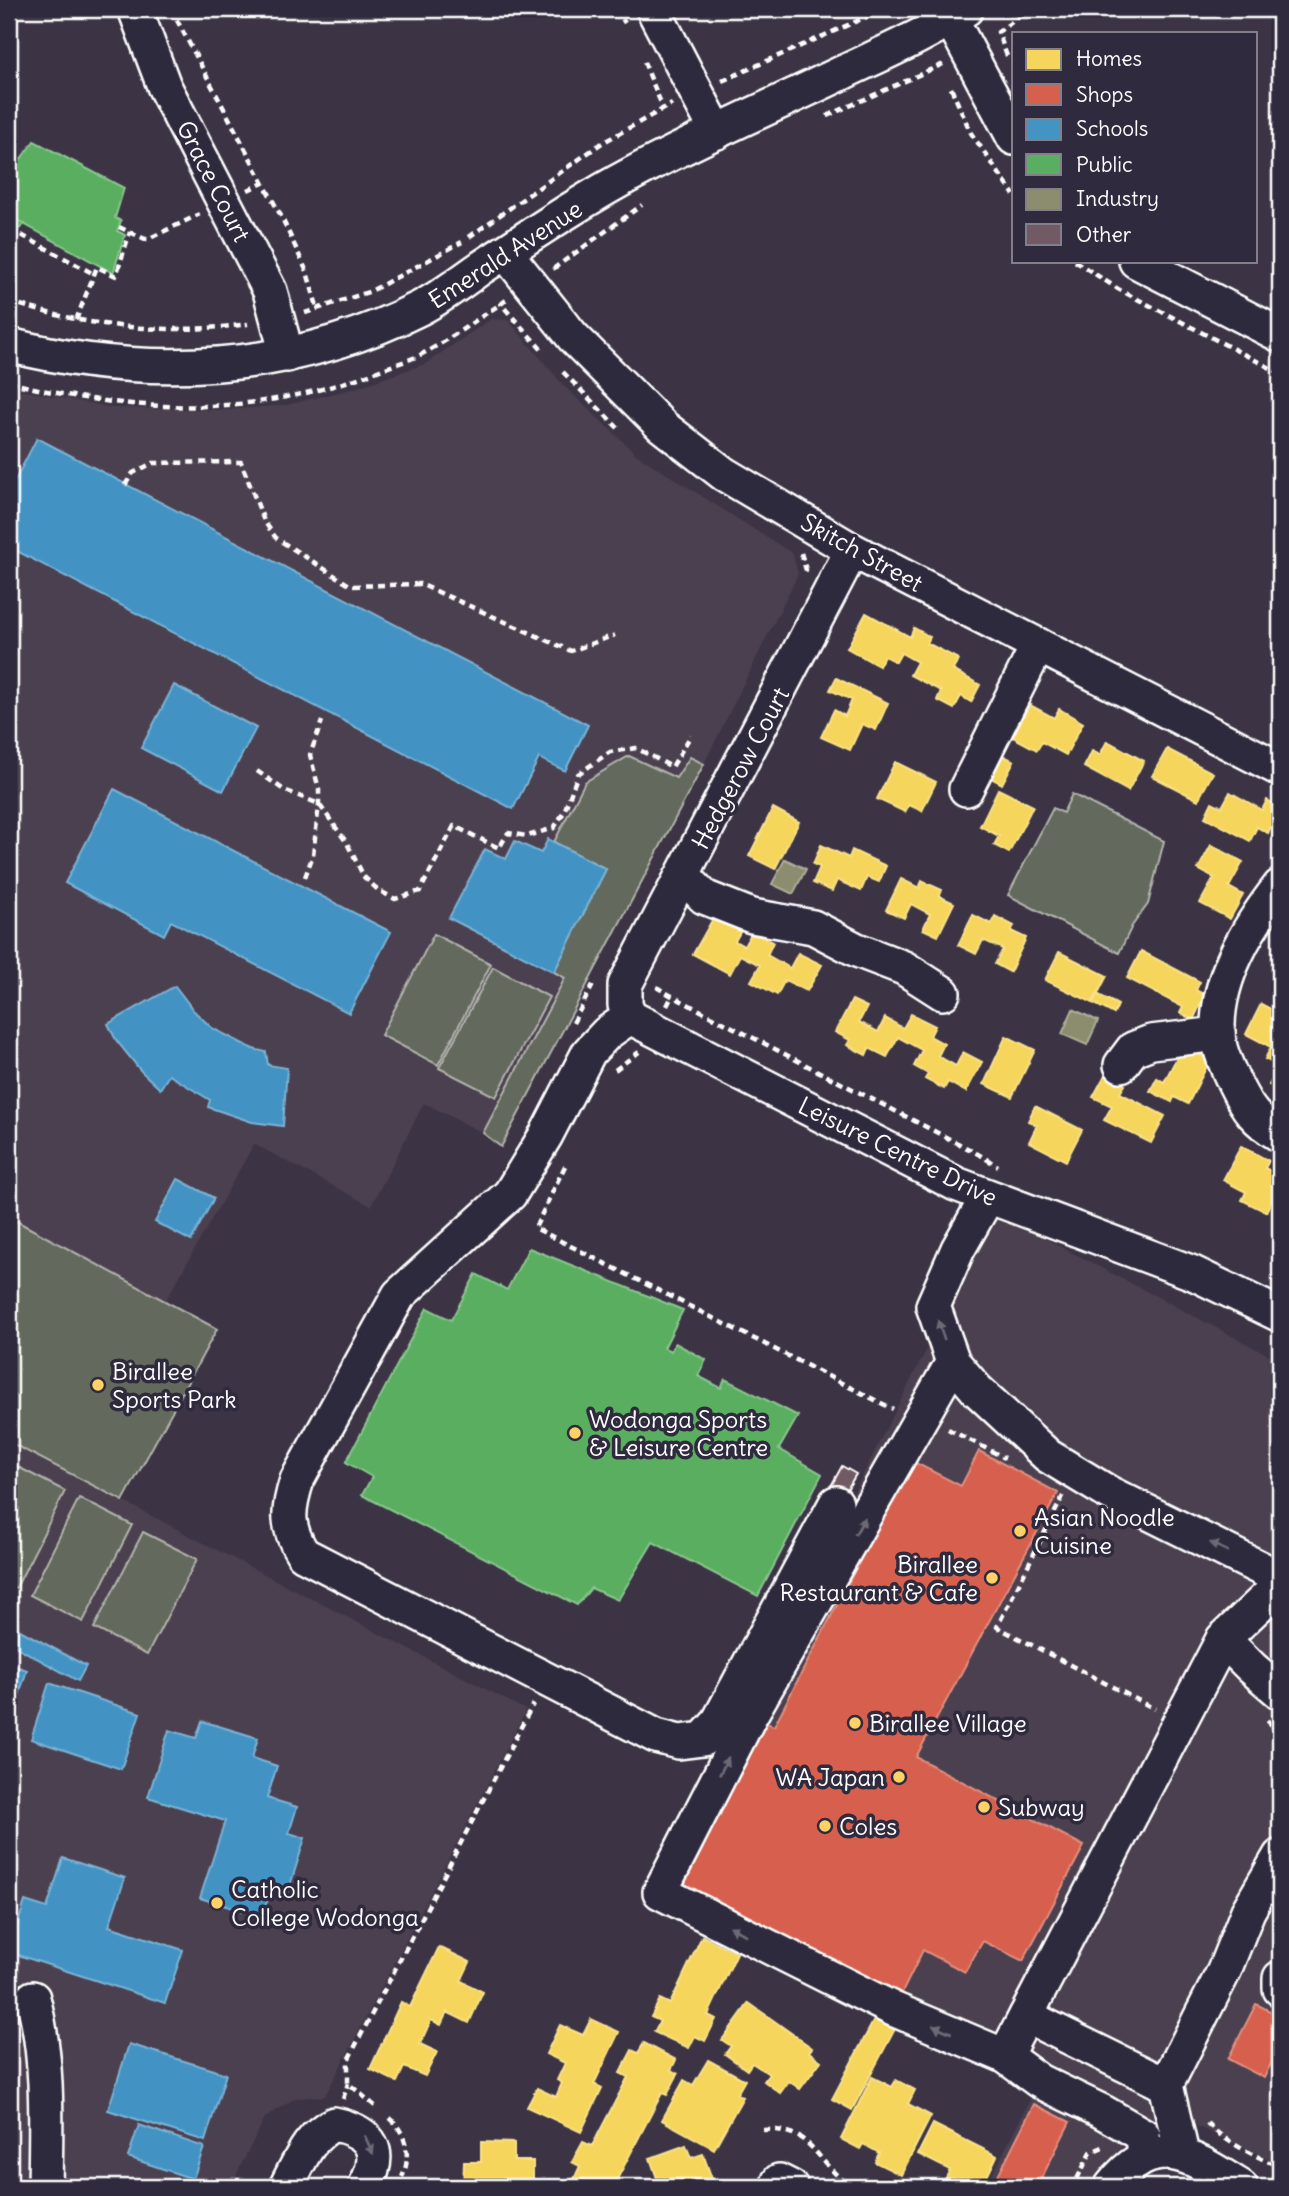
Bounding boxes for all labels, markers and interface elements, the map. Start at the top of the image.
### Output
legend [1012,32,1258,262]
text: Homes [1076,45,1142,72]
text: Shops [1076,81,1133,108]
street label: Grace Court [171,115,257,247]
text: Schools [1076,115,1148,142]
text: Public [1076,151,1133,178]
text: Industry [1076,185,1159,212]
street label: Emerald Avenue [423,193,587,315]
text: Other [1076,221,1132,248]
street label: Skitch Street [796,506,928,598]
street label: Hedgerow Court [685,682,795,854]
street label: Leisure Centre Drive [794,1090,1002,1212]
one-way arrow [935,1320,946,1341]
place label: Birallee Sports Park [112,1356,237,1414]
marker: Birallee Sports Park [90,1377,106,1393]
place label: Wodonga Sports & Leisure Centre [589,1404,768,1462]
marker: Wodonga Sports & Leisure Centre [567,1425,583,1441]
place label: Asian Noodle Cuisine [1034,1502,1175,1560]
one-way arrow [854,1516,866,1535]
marker: Asian Noodle Cuisine [1012,1523,1028,1539]
one-way arrow [1209,1542,1229,1553]
place label: Birallee Restaurant & Cafe [779,1549,978,1607]
marker: Birallee Restaurant & Cafe [984,1570,1000,1586]
place label: Birallee Village [869,1708,1027,1738]
marker: Birallee Village [847,1715,863,1731]
one-way arrow [718,1756,730,1776]
place label: WA Japan [776,1762,885,1792]
marker: WA Japan [891,1769,907,1785]
place label: Subway [998,1792,1085,1822]
marker: Subway [976,1799,992,1815]
place label: Coles [839,1811,897,1841]
marker: Coles [817,1818,833,1834]
place label: Catholic College Wodonga [231,1874,419,1932]
marker: Catholic College Wodonga [209,1895,225,1911]
one-way arrow [727,1925,747,1937]
one-way arrow [932,2024,953,2035]
one-way arrow [363,2135,375,2156]

